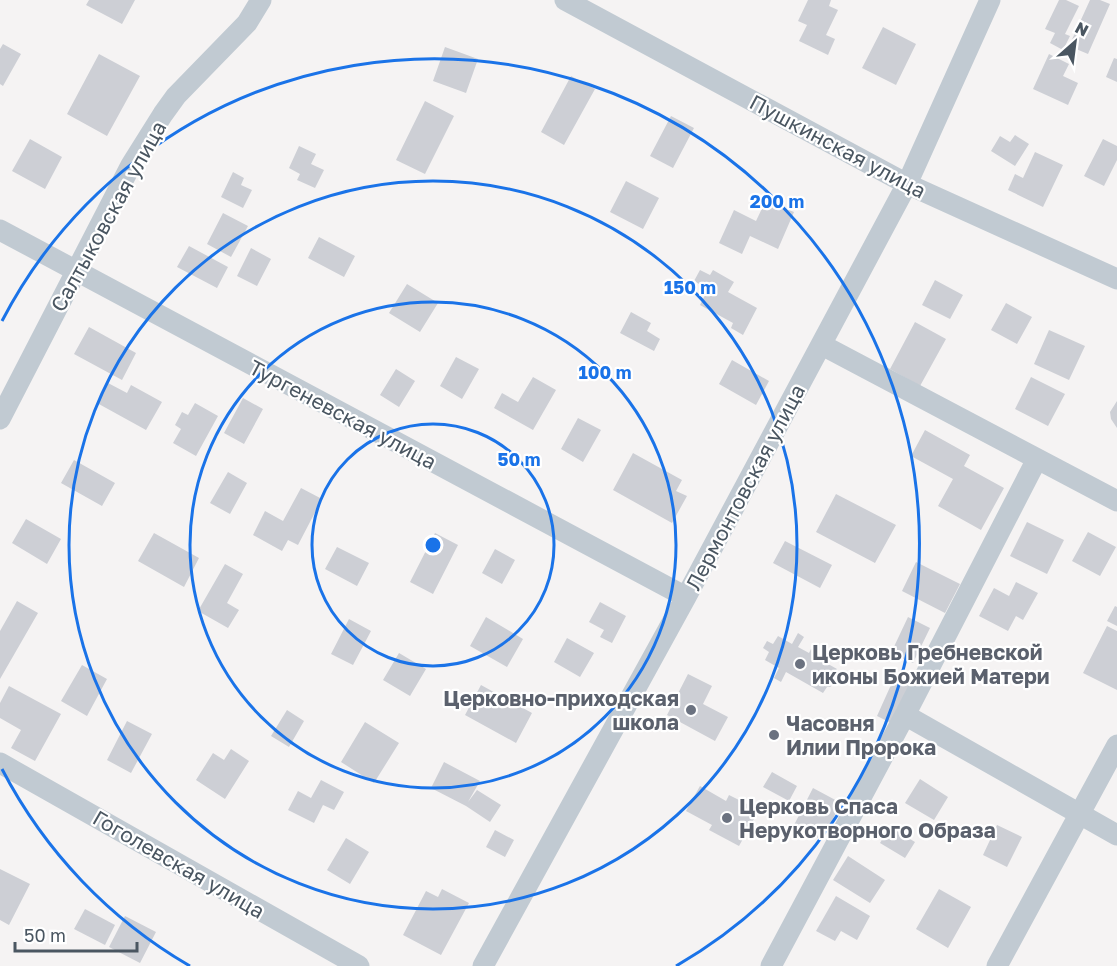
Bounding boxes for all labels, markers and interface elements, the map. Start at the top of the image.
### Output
north arrow [1045,12,1105,72]
text: N [1072,17,1092,40]
street label: Пушкинская улица [745,88,931,204]
street label: Салтыковская улица [45,116,171,316]
text: 200 m [750,190,804,212]
text: 150 m [664,276,716,298]
street label: Тургеневская улица [245,354,441,474]
text: 100 m [579,361,631,383]
street label: Лермонтовская улица [680,380,810,594]
text: 50 m [498,448,540,470]
centre of rings [423,535,443,555]
place label: Церковь Гребневской иконы Божией Матери [812,639,1050,689]
marker: Церковь Гребневской иконы Божией Матери [793,657,807,671]
place label: Церковно-приходская школа [443,685,679,735]
marker: Церковно-приходская школа [684,703,698,717]
place label: Часовня Илии Пророка [786,710,936,760]
marker: Часовня Илии Пророка [767,728,781,742]
place label: Церковь Спаса Нерукотворного Образа [739,793,996,843]
street label: Гоголевская улица [88,804,270,924]
marker: Церковь Спаса Нерукотворного Образа [720,811,734,825]
scale bar [15,915,136,953]
text: 50 m [24,924,66,946]

